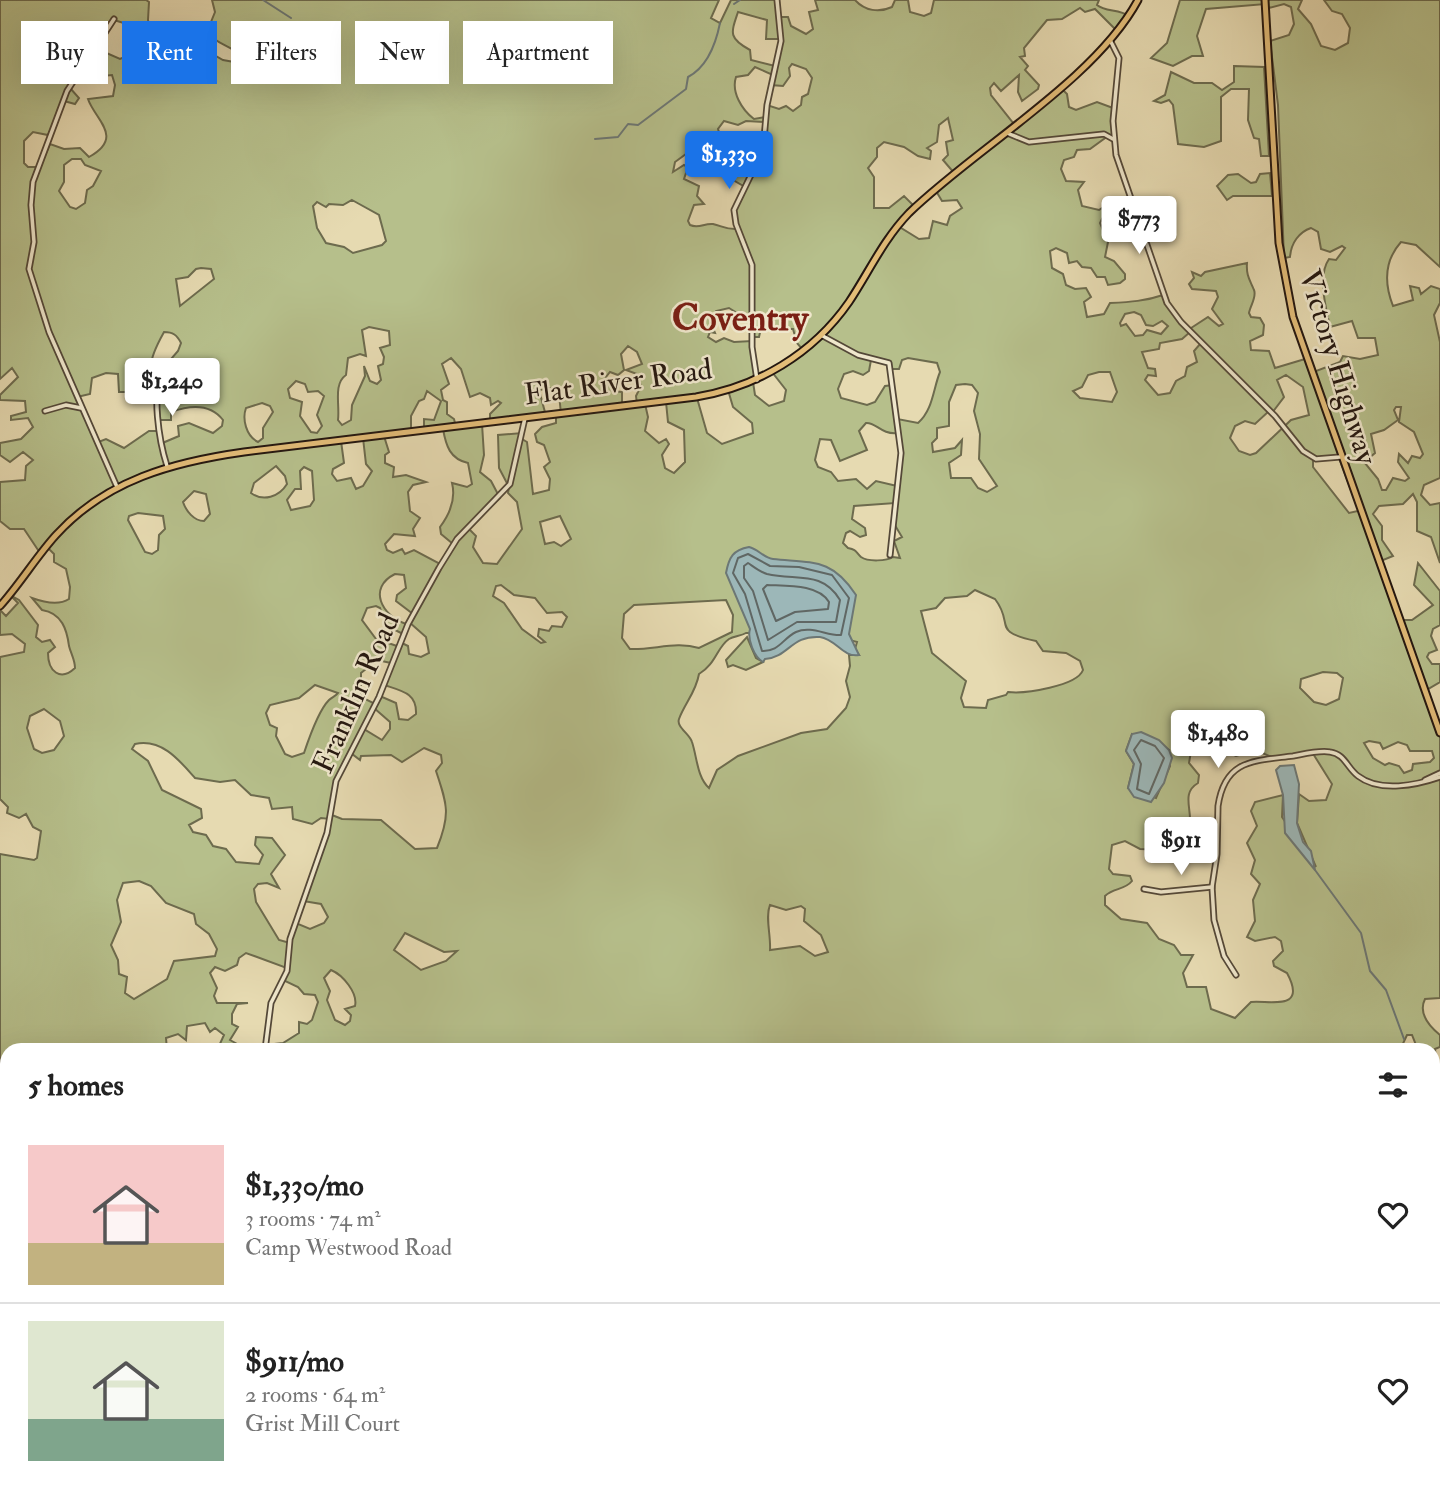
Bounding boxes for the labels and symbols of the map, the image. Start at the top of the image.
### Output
pin: $1,330 [672,132,786,191]
pin: $773 [1098,196,1180,256]
street label: Victory Highway [1291,265,1385,470]
district label: Coventry [672,295,810,342]
street label: Flat River Road [522,350,715,414]
pin: $1,240 [115,358,229,418]
street label: Franklin Road [304,607,408,779]
pin: $1,480 [1161,710,1275,770]
pin: $911 [1140,818,1222,877]

